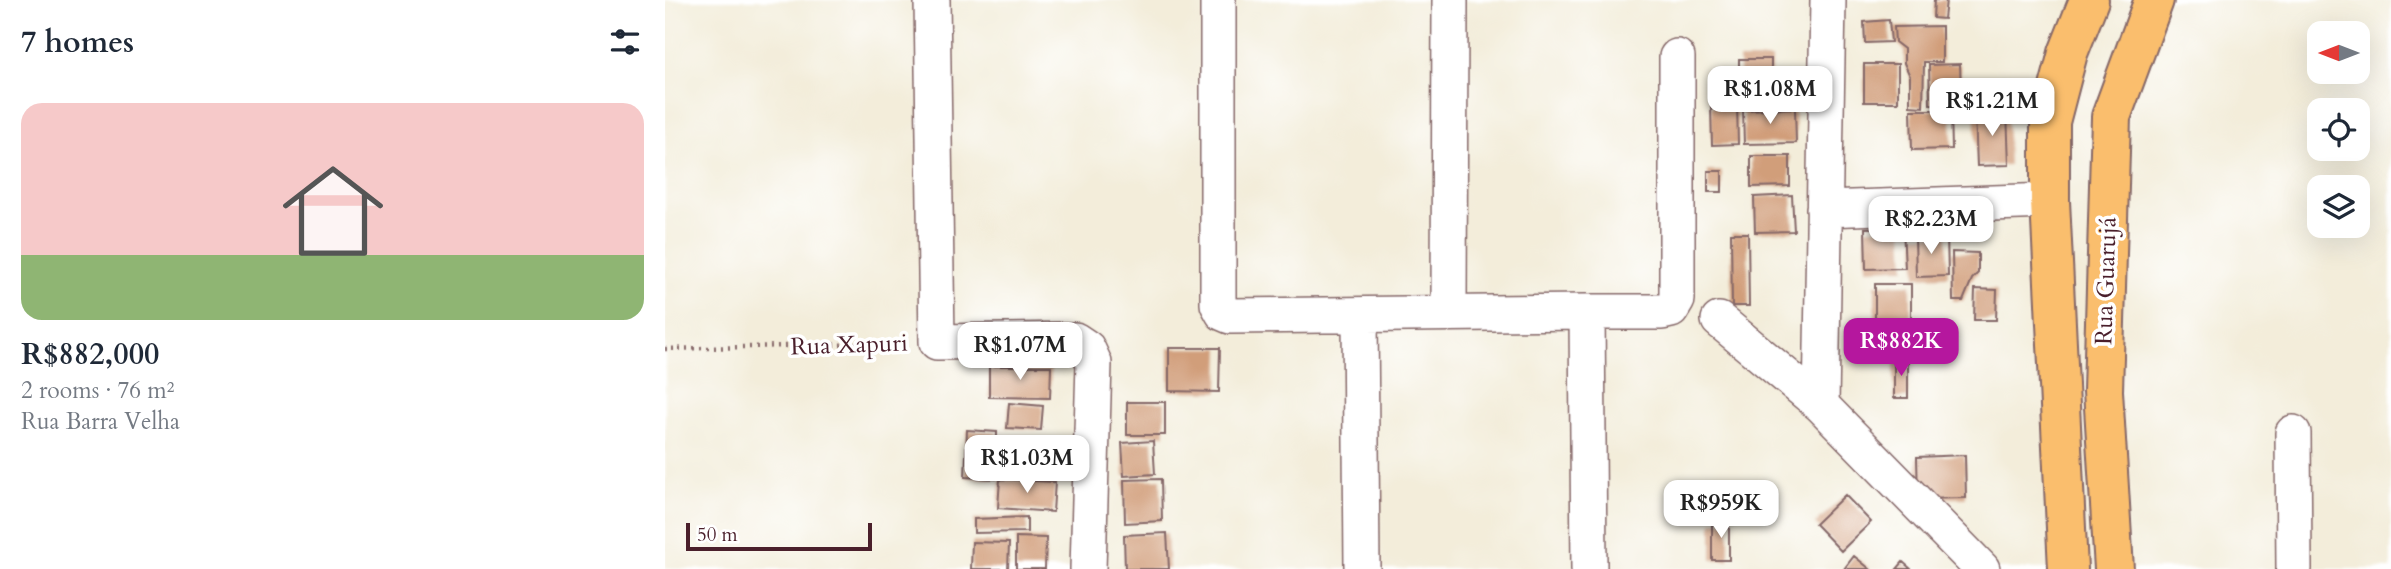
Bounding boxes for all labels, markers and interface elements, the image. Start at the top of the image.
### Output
north arrow [2307,21,2369,84]
map controls [2307,21,2370,238]
text: 7 homes [21,22,134,63]
icon: filters [606,23,644,61]
pin: R$1.08M [1705,66,1835,126]
text: R$1.08M [1723,73,1817,104]
pin: R$1.21M [1927,78,2057,138]
text: R$1.21M [1945,85,2039,116]
button: locate [2307,98,2370,161]
icon: home [270,148,396,274]
button: layers [2307,175,2370,238]
pin: R$2.23M [1866,196,1996,256]
text: R$2.23M [1884,203,1978,234]
street label: Rua Guarujá [2087,216,2125,346]
pin: R$882K [1844,318,1958,378]
pin: R$1.07M [955,322,1085,382]
text: R$882K [1860,325,1942,356]
street label: Rua Xapuri [790,326,908,364]
text: R$1.07M [973,329,1067,360]
text: R$882,000 [21,334,159,375]
text: 2 rooms · 76 m² [21,375,174,406]
text: Rua Barra Velha [21,406,180,437]
pin: R$1.03M [962,435,1092,495]
text: R$1.03M [980,442,1074,473]
pin: R$959K [1664,480,1778,540]
text: R$959K [1680,487,1762,518]
scale bar [686,520,871,552]
text: 50 m [697,522,738,548]

